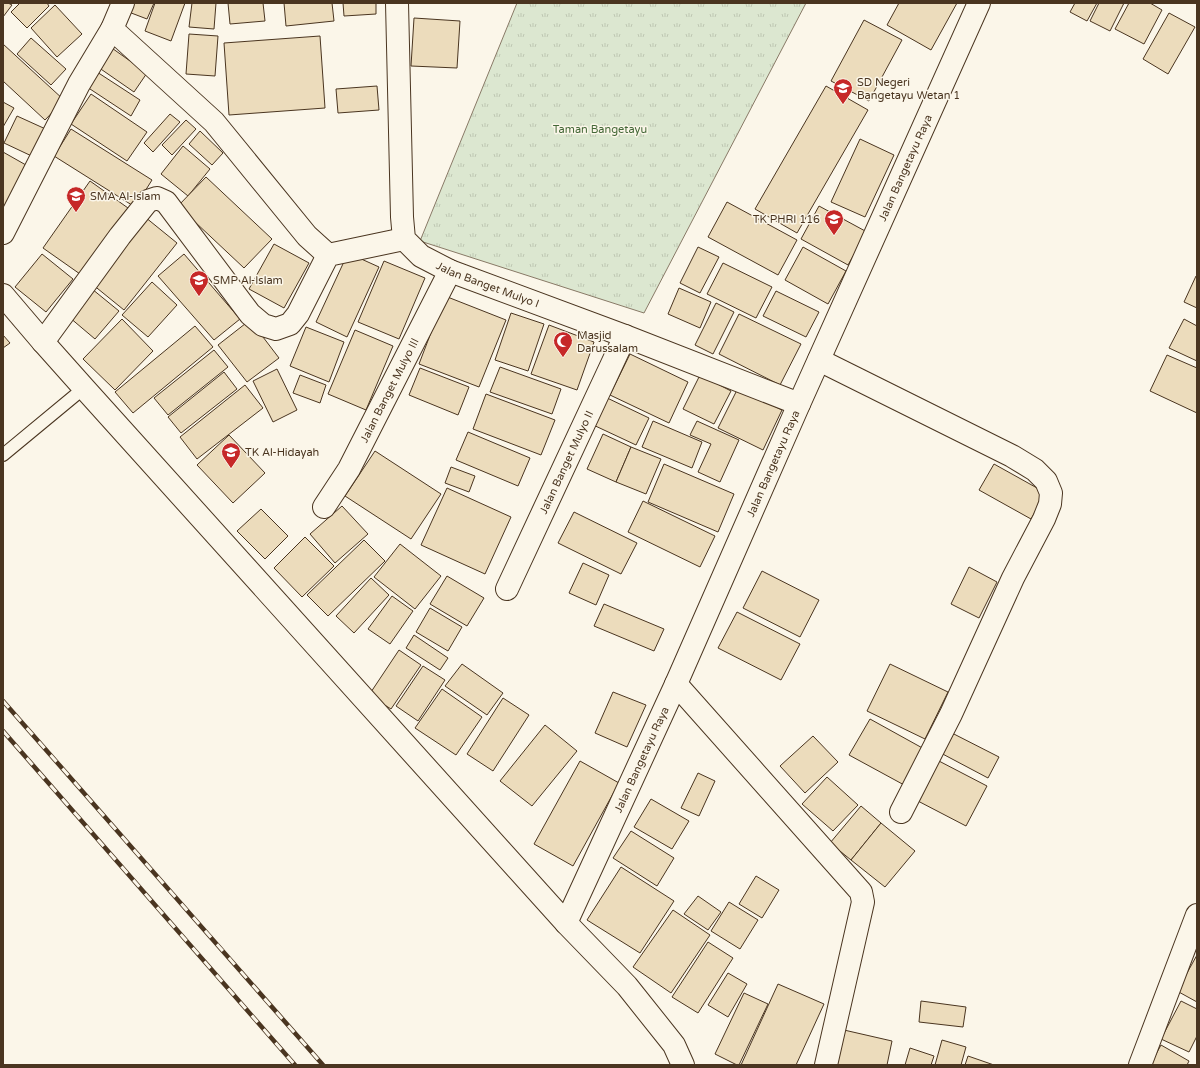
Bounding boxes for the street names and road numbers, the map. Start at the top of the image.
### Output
street label: Jalan Bangetayu Raya [876,112,935,223]
street label: Jalan Banget Mulyo I [434,259,541,310]
street label: Jalan Banget Mulyo III [357,336,421,445]
street label: Jalan Bangetayu Raya [744,408,802,519]
street label: Jalan Banget Mulyo II [537,409,596,516]
street label: Jalan Bangetayu Raya [611,704,671,815]

